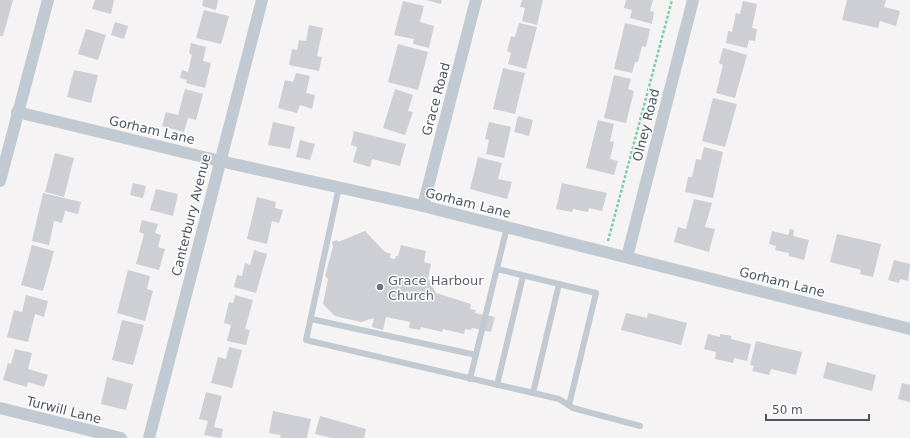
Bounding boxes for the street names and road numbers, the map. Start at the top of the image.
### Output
street label: Grace Road [419,61,453,137]
street label: Olney Road [630,87,662,163]
street label: Gorham Lane [108,113,196,147]
street label: Canterbury Avenue [169,152,213,278]
street label: Gorham Lane [424,185,512,221]
street label: Gorham Lane [738,264,826,300]
street label: Turwill Lane [24,393,103,427]

